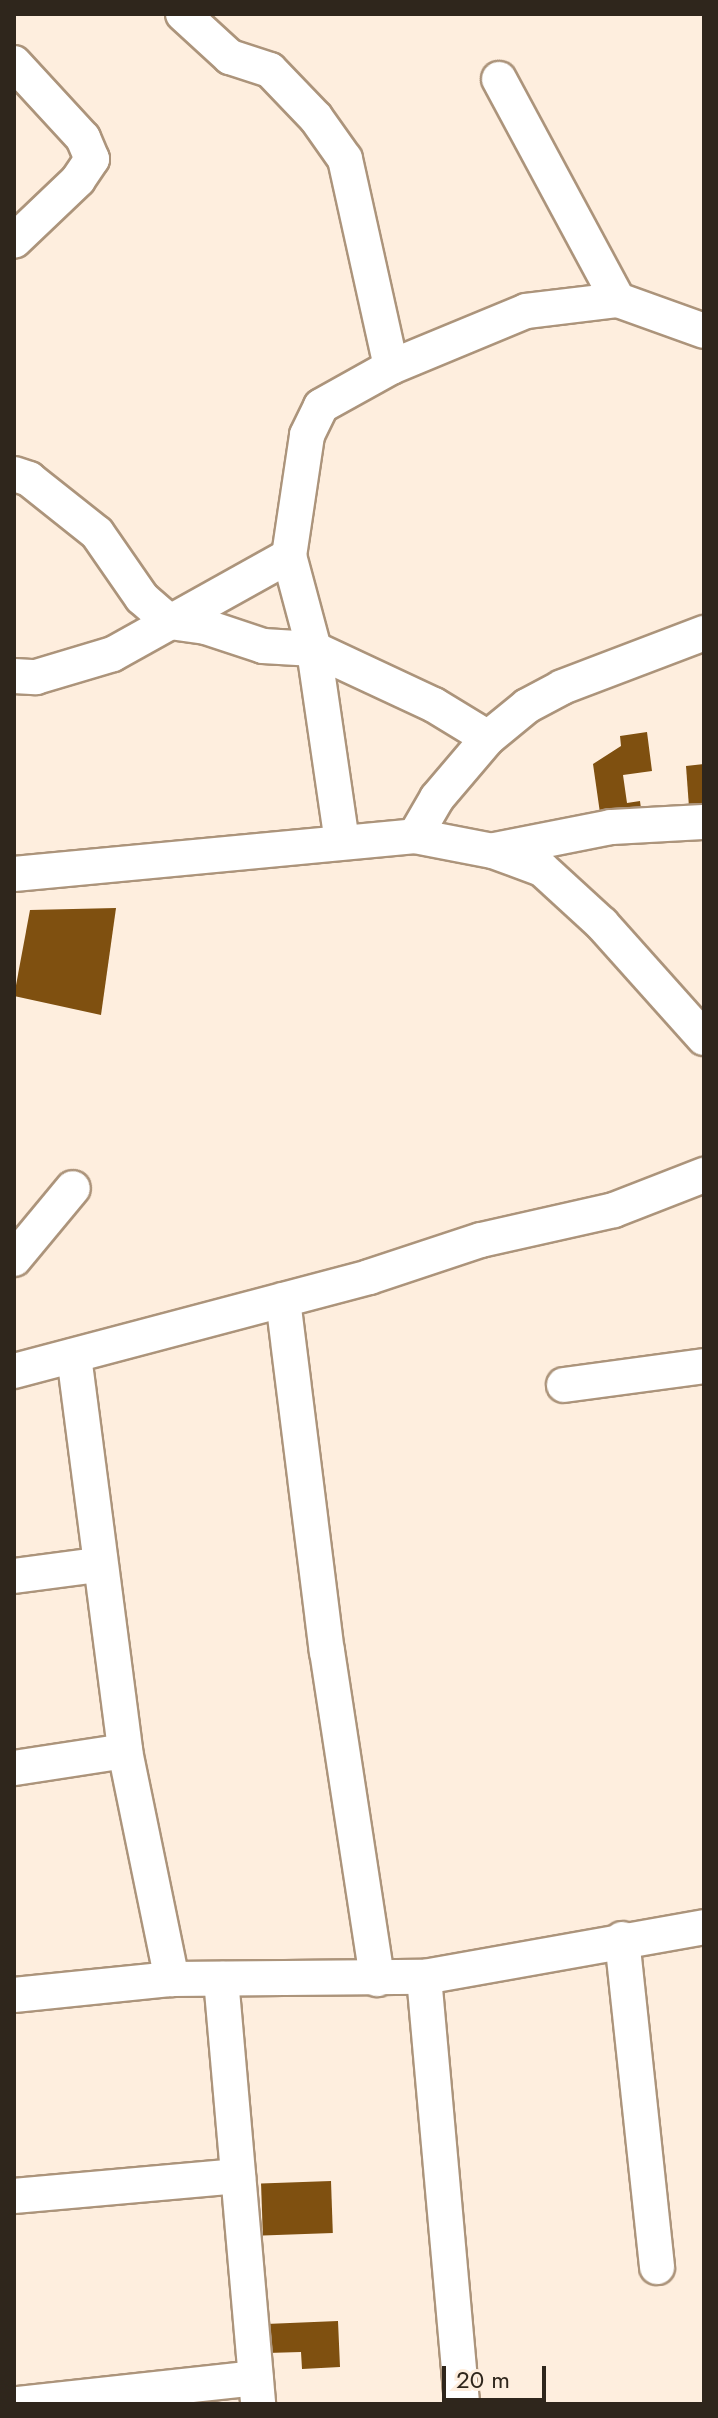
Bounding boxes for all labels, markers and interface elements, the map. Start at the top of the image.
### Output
scale bar [446,2350,550,2400]
text: 20 m [456,2362,510,2397]

